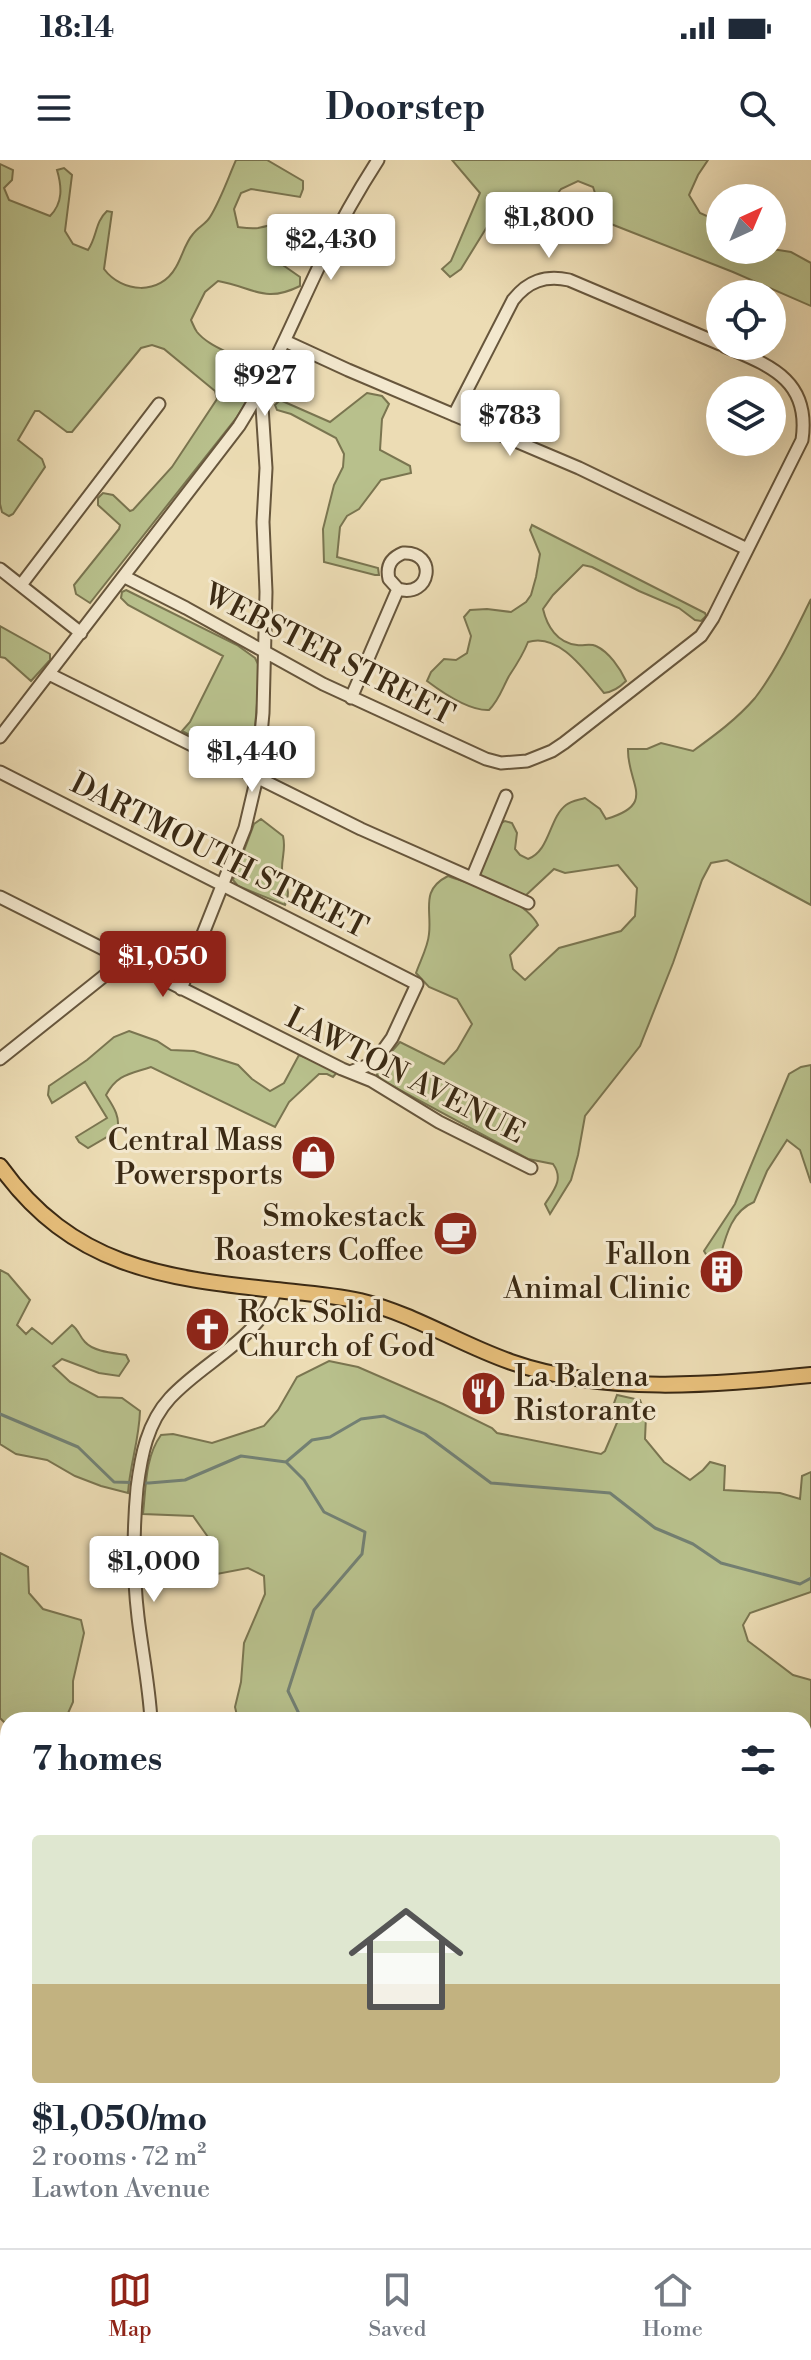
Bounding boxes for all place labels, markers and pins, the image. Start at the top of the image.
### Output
pin: $1,800 [484,192,614,260]
pin: $2,430 [266,214,396,282]
pin: $927 [218,350,312,418]
pin: $783 [463,390,557,458]
pin: $1,440 [187,726,317,794]
pin: $1,050 [98,931,228,999]
place label: Central Mass Powersports [108,1122,283,1194]
shop icon: Central Mass Powersports [290,1134,338,1182]
place label: Smokestack Roasters Coffee [214,1198,425,1270]
cafe icon: Smokestack Roasters Coffee [431,1210,479,1258]
place label: Fallon Animal Clinic [503,1236,691,1308]
building icon: Fallon Animal Clinic [698,1248,746,1296]
place label: Rock Solid Church of God [238,1294,435,1366]
church icon: Rock Solid Church of God [183,1306,231,1354]
place label: La Balena Ristorante [514,1358,657,1430]
restaurant icon: La Balena Ristorante [459,1370,507,1418]
pin: $1,000 [89,1536,219,1604]

